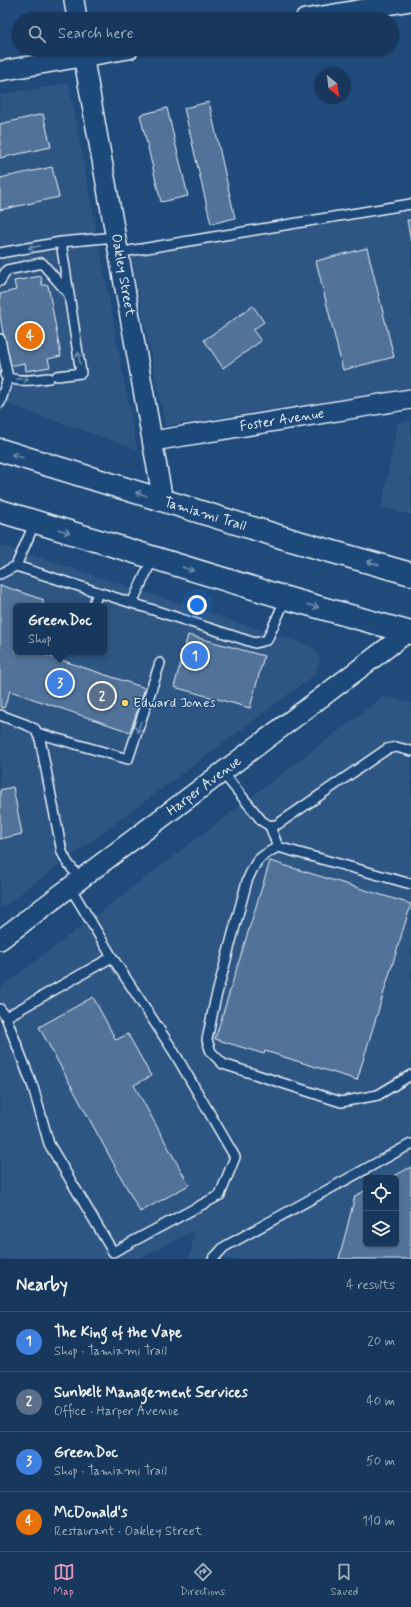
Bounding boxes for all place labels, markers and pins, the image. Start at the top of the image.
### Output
pin: 4 [17,321,43,351]
pin: 1 [182,641,208,671]
pin: 3 [47,668,73,698]
pin: 2 [89,681,115,711]
place label: Edward Jones [133,694,216,712]
marker: Edward Jones [120,698,130,708]

